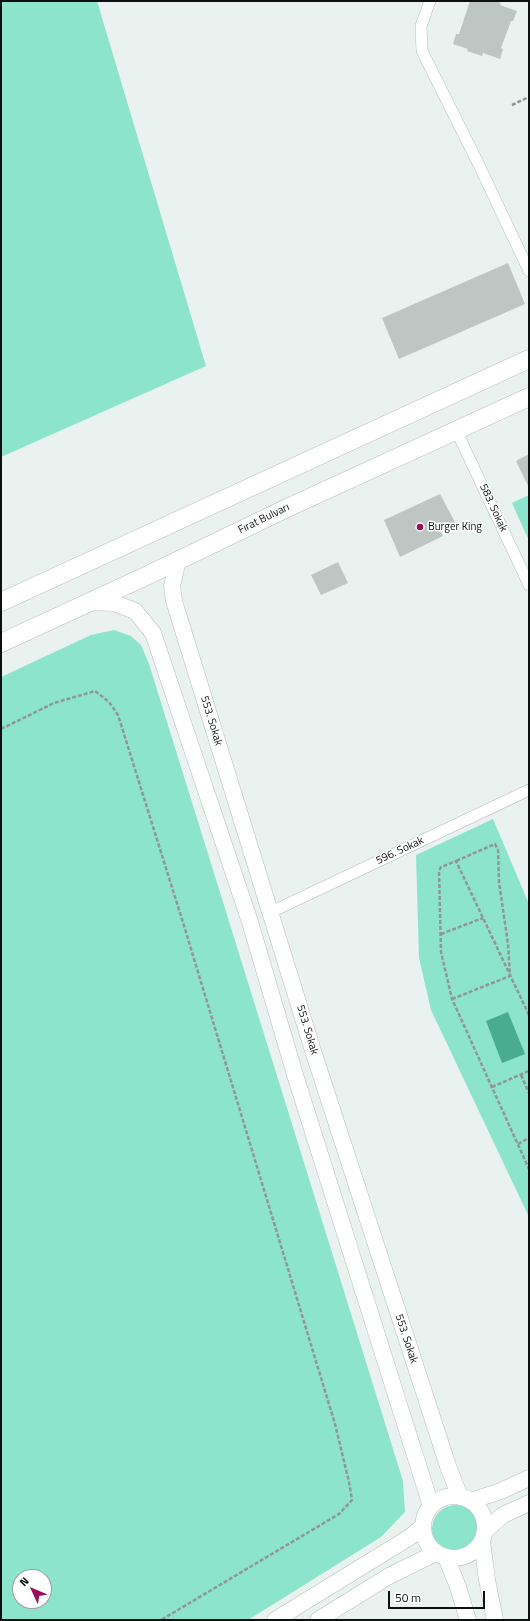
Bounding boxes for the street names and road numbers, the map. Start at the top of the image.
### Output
street label: 583. Sokak [476,482,510,534]
street label: Fırat Bulvarı [236,501,292,537]
street label: 553. Sokak [197,695,225,747]
street label: 596. Sokak [374,834,426,868]
street label: 553. Sokak [293,1004,321,1056]
street label: 553. Sokak [392,1313,420,1365]

